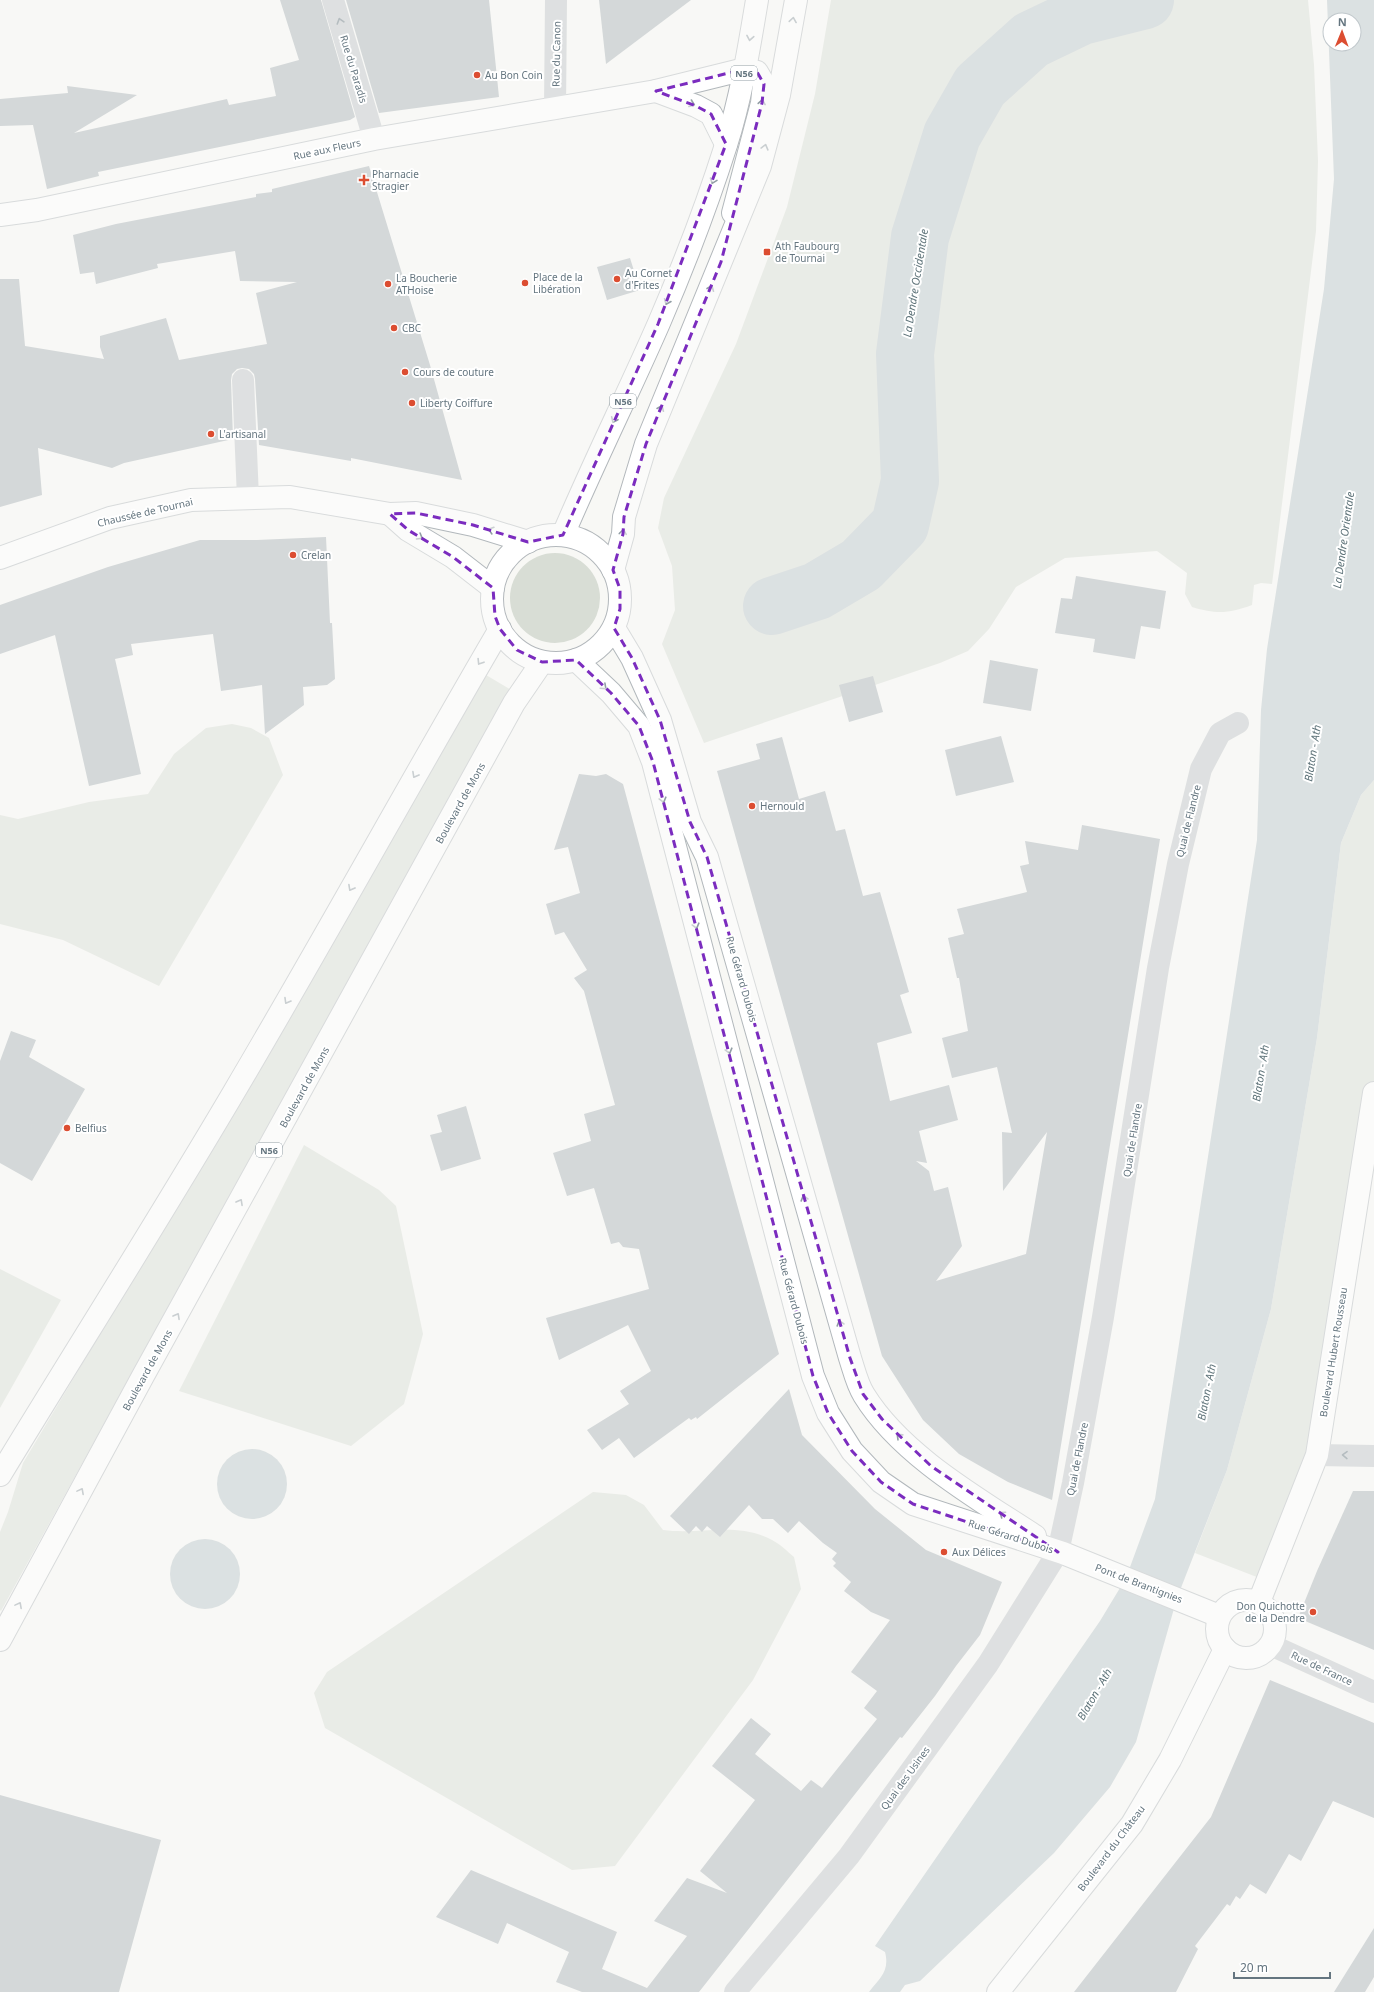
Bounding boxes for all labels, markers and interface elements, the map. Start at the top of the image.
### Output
north arrow [1322,12,1362,52]
text: N [1338,14,1347,29]
one-way arrow [788,17,797,23]
one-way arrow [336,18,345,25]
street label: Rue du Canon [548,21,564,87]
street label: Rue du Paradis [337,33,371,105]
one-way arrow [746,35,755,42]
road number: N56 [731,66,757,80]
place label: Au Bon Coin [485,68,543,82]
marker: Au Bon Coin [472,70,482,80]
one-way arrow [757,99,765,105]
one-way arrow [689,100,696,108]
street label: Rue aux Fleurs [292,135,362,163]
one-way arrow [760,144,769,151]
place label: Pharnacie Stragier [372,167,419,193]
marker: Pharnacie Stragier [359,175,369,185]
one-way arrow [710,177,718,184]
water label: La Dendre Occidentale [899,227,931,338]
place label: Ath Faubourg de Tournai [775,239,839,265]
marker: Ath Faubourg de Tournai [762,247,772,257]
place label: Au Cornet d'Frites [625,266,672,292]
place label: Place de la Libération [533,270,583,296]
place label: La Boucherie ATHoise [396,271,458,297]
marker: Au Cornet d'Frites [612,274,622,284]
marker: Place de la Libération [520,278,530,288]
marker: La Boucherie ATHoise [383,279,393,289]
one-way arrow [706,285,714,292]
one-way arrow [664,298,672,305]
place label: CBC [402,321,422,335]
marker: CBC [389,323,399,333]
place label: Cours de couture [413,365,494,379]
marker: Cours de couture [400,367,410,377]
road number: N56 [610,394,636,408]
place label: Liberty Coiffure [420,396,493,410]
marker: Liberty Coiffure [407,398,417,408]
one-way arrow [656,405,664,413]
one-way arrow [611,416,619,424]
place label: L'artisanal [219,427,266,441]
marker: L'artisanal [206,429,216,439]
water label: La Dendre Orientale [1329,490,1357,589]
street label: Chaussée de Tournai [96,494,194,530]
one-way arrow [488,526,495,535]
one-way arrow [618,529,627,535]
one-way arrow [416,533,424,540]
place label: Crelan [301,548,331,562]
marker: Crelan [288,550,298,560]
one-way arrow [477,658,484,665]
one-way arrow [599,682,607,690]
water label: Blaton - Ath [1300,724,1324,782]
street label: Boulevard de Mons [432,760,488,846]
one-way arrow [413,771,420,778]
street label: Quai de Flandre [1172,783,1204,859]
one-way arrow [658,796,667,803]
place label: Hernould [760,799,804,813]
marker: Hernould [747,801,757,811]
one-way arrow [349,884,356,892]
one-way arrow [691,922,699,929]
street label: Rue Gérard Dubois [723,934,761,1024]
one-way arrow [284,997,291,1004]
street label: Boulevard de Mons [276,1044,332,1130]
water label: Blaton - Ath [1248,1044,1272,1102]
one-way arrow [724,1048,732,1055]
street label: Quai de Flandre [1119,1102,1145,1178]
place label: Belfius [75,1121,107,1135]
marker: Belfius [62,1123,72,1133]
road number: N56 [256,1143,282,1157]
one-way arrow [800,1195,809,1202]
one-way arrow [235,1199,243,1206]
street label: Rue Gérard Dubois [776,1256,812,1346]
street label: Boulevard Hubert Rousseau [1316,1286,1350,1418]
one-way arrow [172,1313,179,1320]
one-way arrow [836,1320,845,1327]
street label: Boulevard de Mons [119,1327,175,1413]
water label: Blaton - Ath [1193,1362,1219,1422]
street label: Quai de Flandre [1063,1421,1091,1497]
one-way arrow [896,1433,904,1441]
one-way arrow [1342,1451,1348,1459]
one-way arrow [76,1488,83,1495]
one-way arrow [999,1511,1006,1519]
street label: Rue Gérard Dubois [967,1516,1056,1556]
place label: Aux Délices [952,1545,1006,1559]
marker: Aux Délices [939,1547,949,1557]
street label: Pont de Brantignies [1093,1560,1185,1606]
place label: Don Quichotte de la Dendre [1236,1599,1305,1625]
one-way arrow [14,1602,21,1610]
marker: Don Quichotte de la Dendre [1308,1607,1318,1617]
street label: Rue de France [1289,1648,1355,1689]
water label: Blaton - Ath [1073,1665,1115,1723]
street label: Quai des Usines [877,1743,933,1813]
street label: Boulevard du Château [1074,1802,1148,1894]
scale bar [1234,1954,1330,1980]
text: 20 m [1240,1959,1268,1976]

